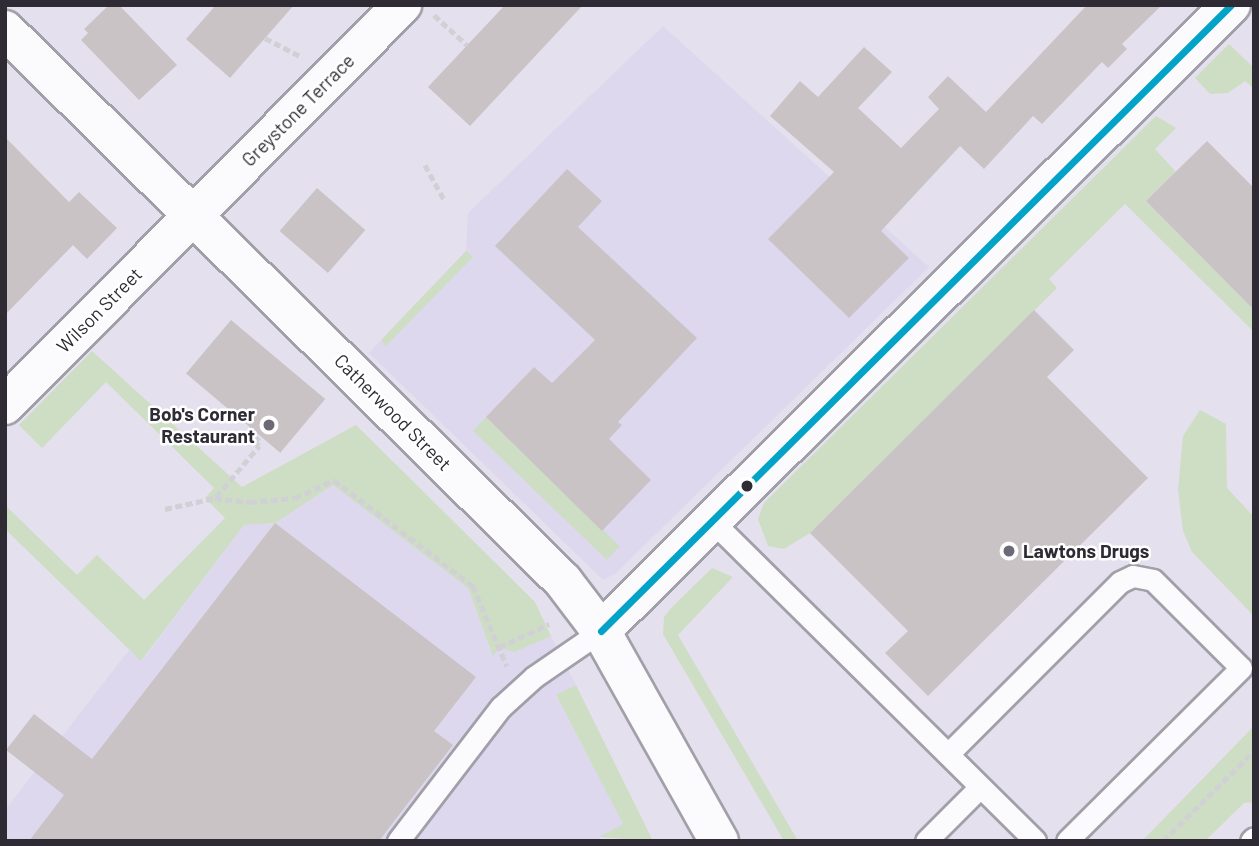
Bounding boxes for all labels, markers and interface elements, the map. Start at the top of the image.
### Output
street label: Greystone Terrace [237,49,359,171]
street label: Wilson Street [52,263,146,357]
street label: Catherwood Street [330,349,456,475]
place label: Bob's Corner Restaurant [149,403,255,447]
marker: Bob's Corner Restaurant [261,417,277,433]
unlabelled marker [740,479,754,493]
place label: Lawtons Drugs [1023,540,1149,562]
marker: Lawtons Drugs [1001,543,1017,559]

